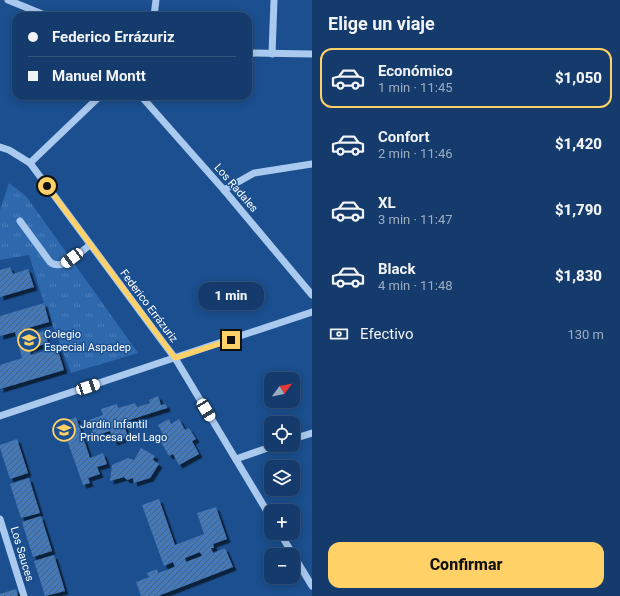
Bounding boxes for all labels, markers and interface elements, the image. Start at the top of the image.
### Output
text: Elige un viaje [328,13,435,34]
text: Federico Errázuriz [52,28,175,46]
icon: car [330,60,366,96]
text: Económico [378,62,453,80]
text: Manuel Montt [52,67,146,85]
text: $1,050 [555,69,602,87]
text: 1 min · 11:45 [378,80,453,95]
icon: car [330,126,366,162]
text: Confort [378,128,429,146]
text: $1,420 [555,135,602,153]
text: 2 min · 11:46 [378,146,453,161]
street label: Los Radales [211,161,261,215]
route start [38,177,56,195]
icon: car [330,192,366,228]
text: XL [378,194,396,212]
text: $1,790 [555,201,602,219]
text: 3 min · 11:47 [378,212,453,227]
car [59,246,85,270]
icon: car [330,258,366,294]
text: Black [378,260,415,278]
street label: Federico Errázuriz [117,267,181,345]
text: $1,830 [555,267,602,285]
text: 4 min · 11:48 [378,278,453,293]
callout: 1 min [198,282,264,310]
text: 1 min [215,288,247,303]
icon: cash [328,323,350,345]
text: Efectivo [360,325,414,343]
school or university icon: Colegio Especial Aspadep [16,327,42,353]
text: 130 m [567,327,604,342]
place label: Colegio Especial Aspadep [44,328,131,354]
route end [222,331,240,349]
north arrow [264,372,300,408]
map controls [264,372,300,584]
car [75,378,101,396]
car [195,397,217,423]
button: locate [264,416,300,452]
school or university icon: Jardín Infantil Princesa del Lago [51,417,77,443]
place label: Jardín Infantil Princesa del Lago [80,418,167,444]
button: layers [264,460,300,496]
button: + [264,504,300,540]
street label: Los Sauces [8,525,37,583]
button: Confirmar [328,542,604,588]
button: − [264,548,300,584]

